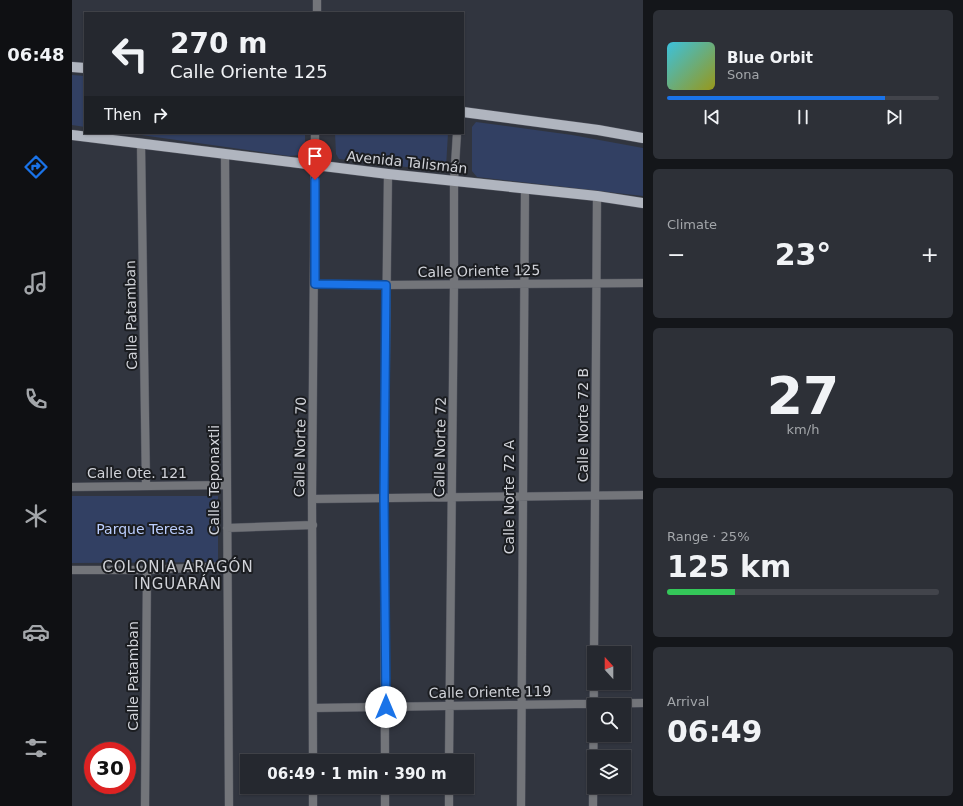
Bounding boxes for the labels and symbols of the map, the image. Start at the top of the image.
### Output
pin [298,139,332,180]
street label: Avenida Talismán [346,148,468,176]
street label: Calle Patamban [122,260,140,370]
street label: Calle Oriente 125 [418,262,540,280]
street label: Calle Norte 72 B [575,368,591,482]
street label: Calle Norte 70 [291,397,309,497]
street label: Calle Norte 72 [431,397,449,497]
street label: Calle Teponaxtli [206,425,222,535]
street label: Calle Norte 72 A [501,439,517,554]
street label: Calle Ote. 121 [87,465,187,481]
park label: Parque Teresa [96,521,194,537]
district label: COLONIA ARAGÓN INGUARÁN [102,557,254,593]
street label: Calle Patamban [125,621,141,731]
north arrow [587,646,631,690]
street label: Calle Oriente 119 [429,683,551,701]
position arrow [365,686,407,728]
speed limit sign: 30 [84,742,136,794]

